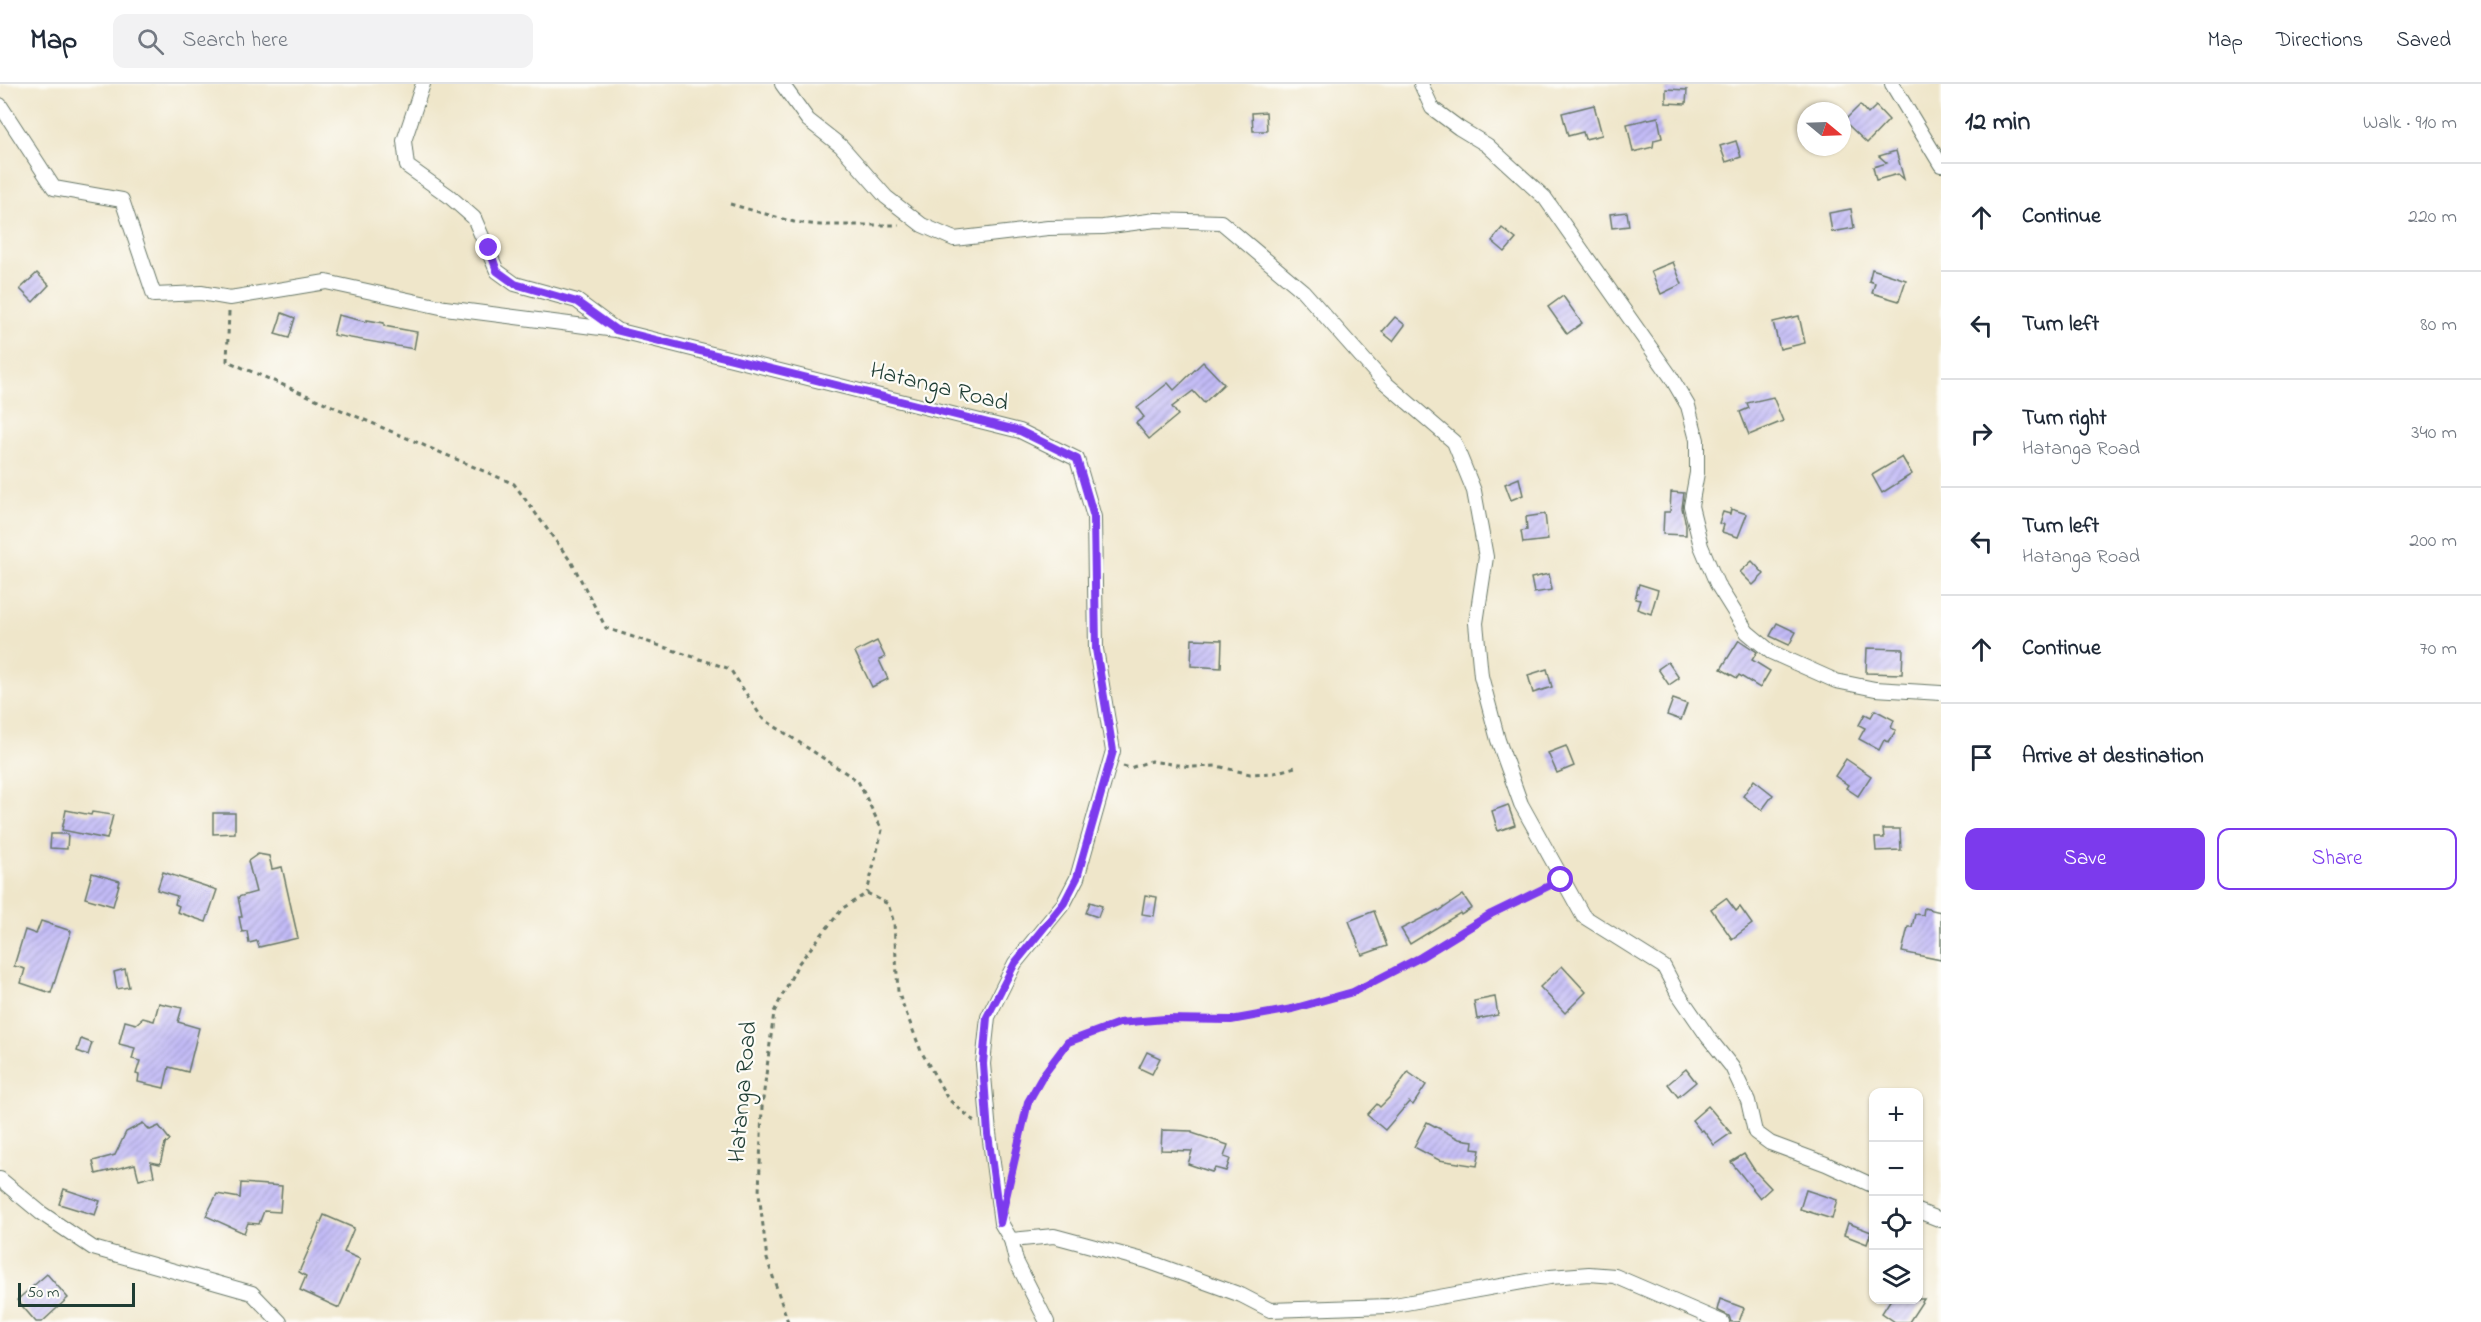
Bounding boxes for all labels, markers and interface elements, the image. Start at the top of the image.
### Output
search box [113,14,533,68]
text: Map [30,21,77,62]
icon: search [134,25,167,58]
text: Search here [182,25,288,57]
text: Map [2207,26,2243,56]
text: Directions [2276,26,2363,56]
text: Saved [2396,26,2451,56]
north arrow [1797,102,1851,156]
text: 12 min [1965,104,2030,142]
text: Walk · 910 m [2363,109,2457,138]
icon: ahead [1965,201,1998,234]
text: Continue [2022,201,2101,233]
text: 220 m [2408,203,2457,232]
route end [475,234,501,260]
icon: left [1965,309,1998,342]
text: Turn left [2022,309,2099,341]
text: 80 m [2420,311,2457,340]
street label: Hatanga Road [866,354,1012,422]
text: Turn right [2022,403,2107,435]
icon: right [1965,417,1998,450]
text: 340 m [2411,419,2457,448]
text: Hatanga Road [2022,435,2140,464]
text: Turn left [2022,511,2099,543]
icon: left [1965,525,1998,558]
text: 200 m [2409,527,2457,556]
text: Hatanga Road [2022,543,2140,572]
icon: ahead [1965,633,1998,666]
text: Continue [2022,633,2101,665]
text: 70 m [2420,635,2457,664]
icon: arrive [1965,741,1998,774]
text: Arrive at destination [2022,741,2204,773]
button: Save [1965,828,2205,890]
button: Share [2217,828,2457,890]
route start [1547,866,1573,892]
street label: Hatanga Road [720,1019,768,1164]
map controls [1869,1088,1923,1304]
button: + [1869,1088,1923,1142]
button: − [1869,1142,1923,1196]
button: locate [1869,1196,1923,1250]
button: layers [1869,1250,1923,1304]
scale bar [18,1280,135,1308]
text: 50 m [27,1281,59,1305]

